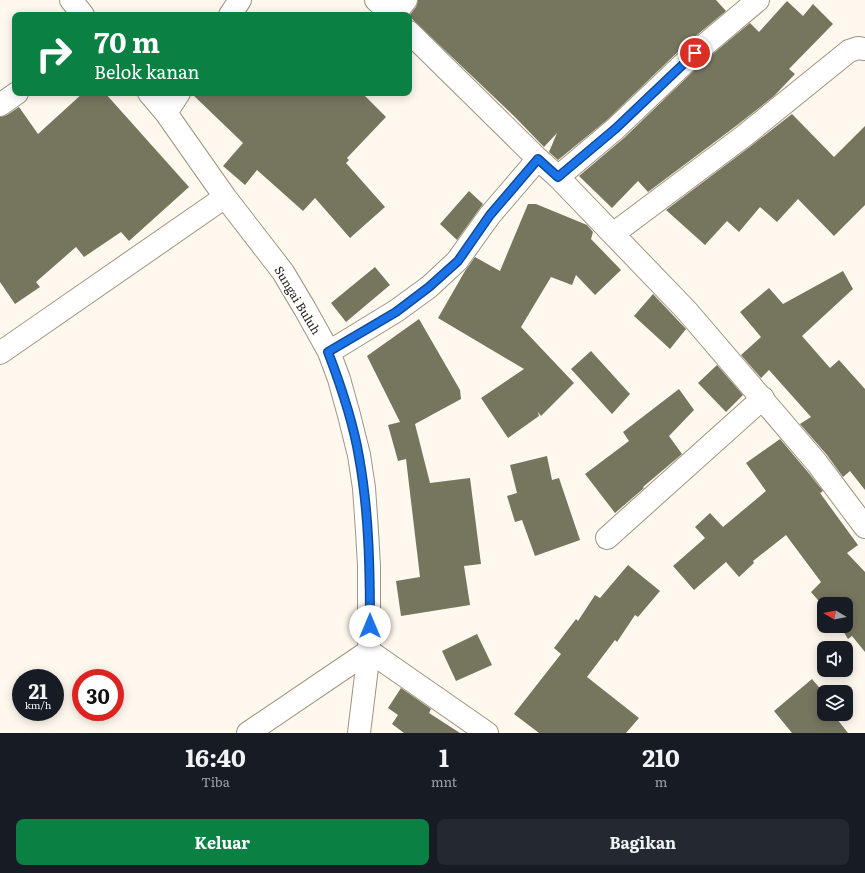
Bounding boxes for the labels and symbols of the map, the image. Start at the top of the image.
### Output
pin [678,36,712,70]
street label: Sungai Buluh [270,262,326,338]
north arrow [817,597,853,633]
position arrow [349,605,391,647]
speed limit sign: 30 [72,669,124,721]

